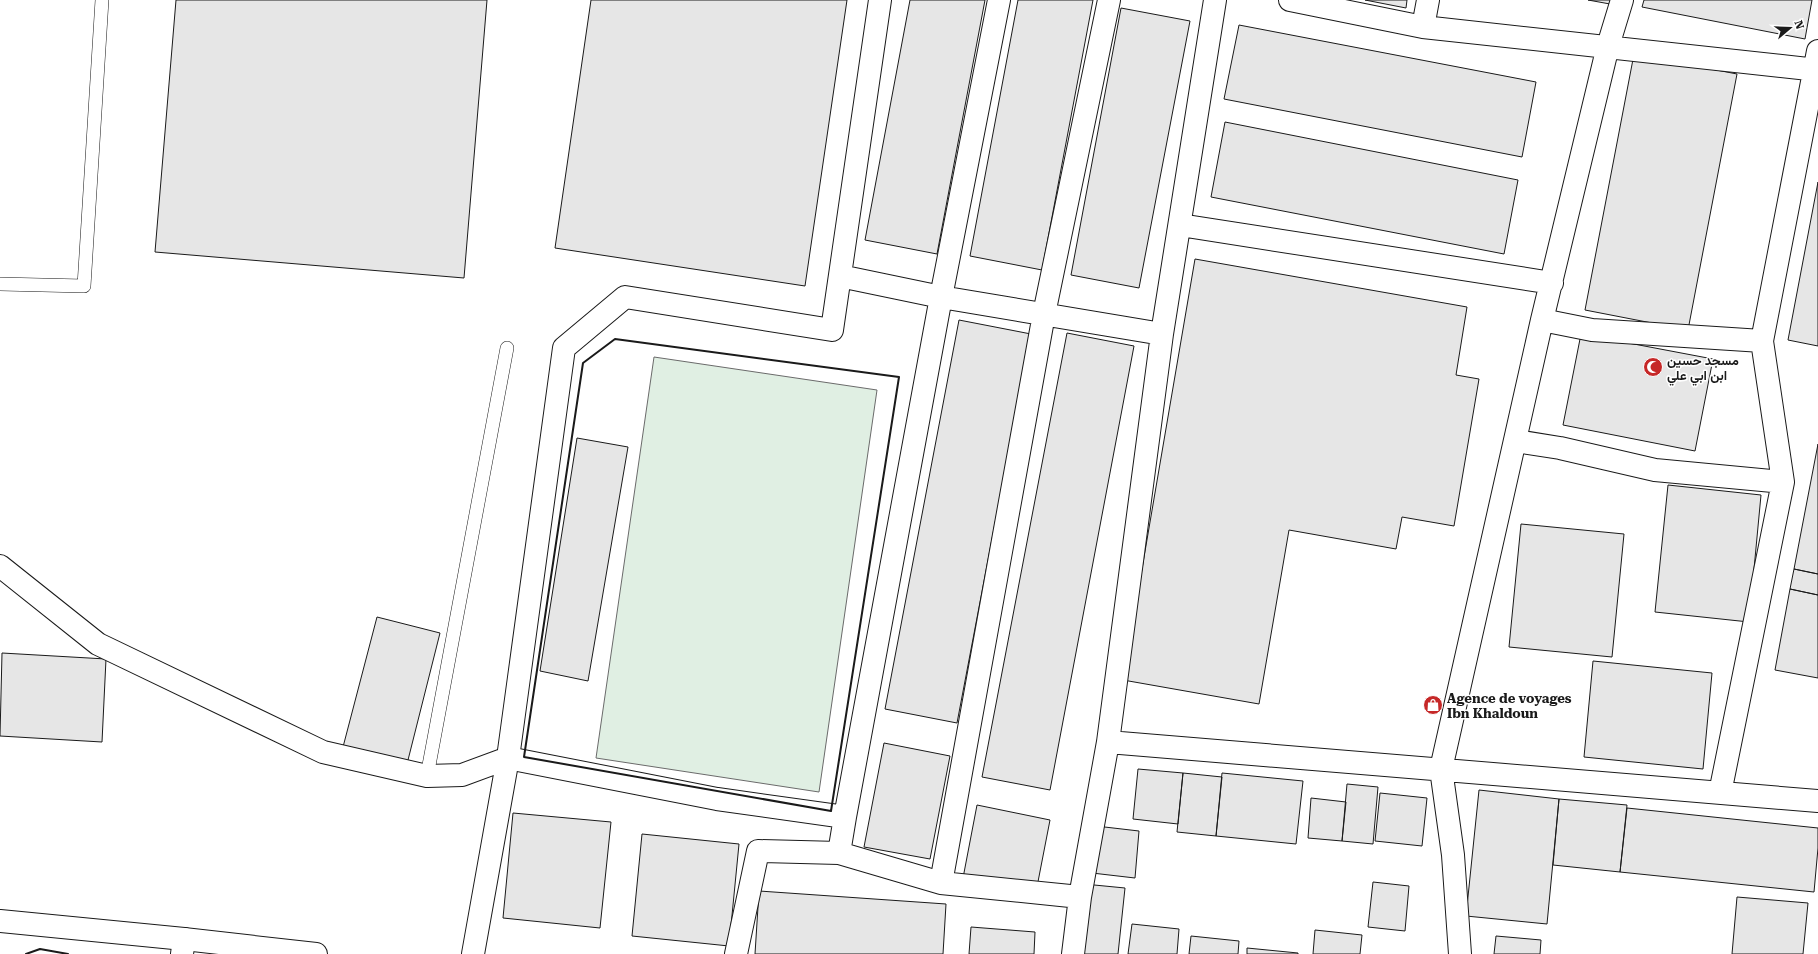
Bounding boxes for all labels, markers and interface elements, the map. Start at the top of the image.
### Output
north arrow [1770,8,1810,48]
text: N [1791,19,1807,32]
place label: مسجد حسين ابن ابي علي [1667,353,1739,386]
mosque icon: مسجد حسين ابن ابي علي [1642,356,1664,378]
place label: Agence de voyages Ibn Khaldoun [1447,691,1572,721]
shop icon: Agence de voyages Ibn Khaldoun [1422,694,1444,716]

